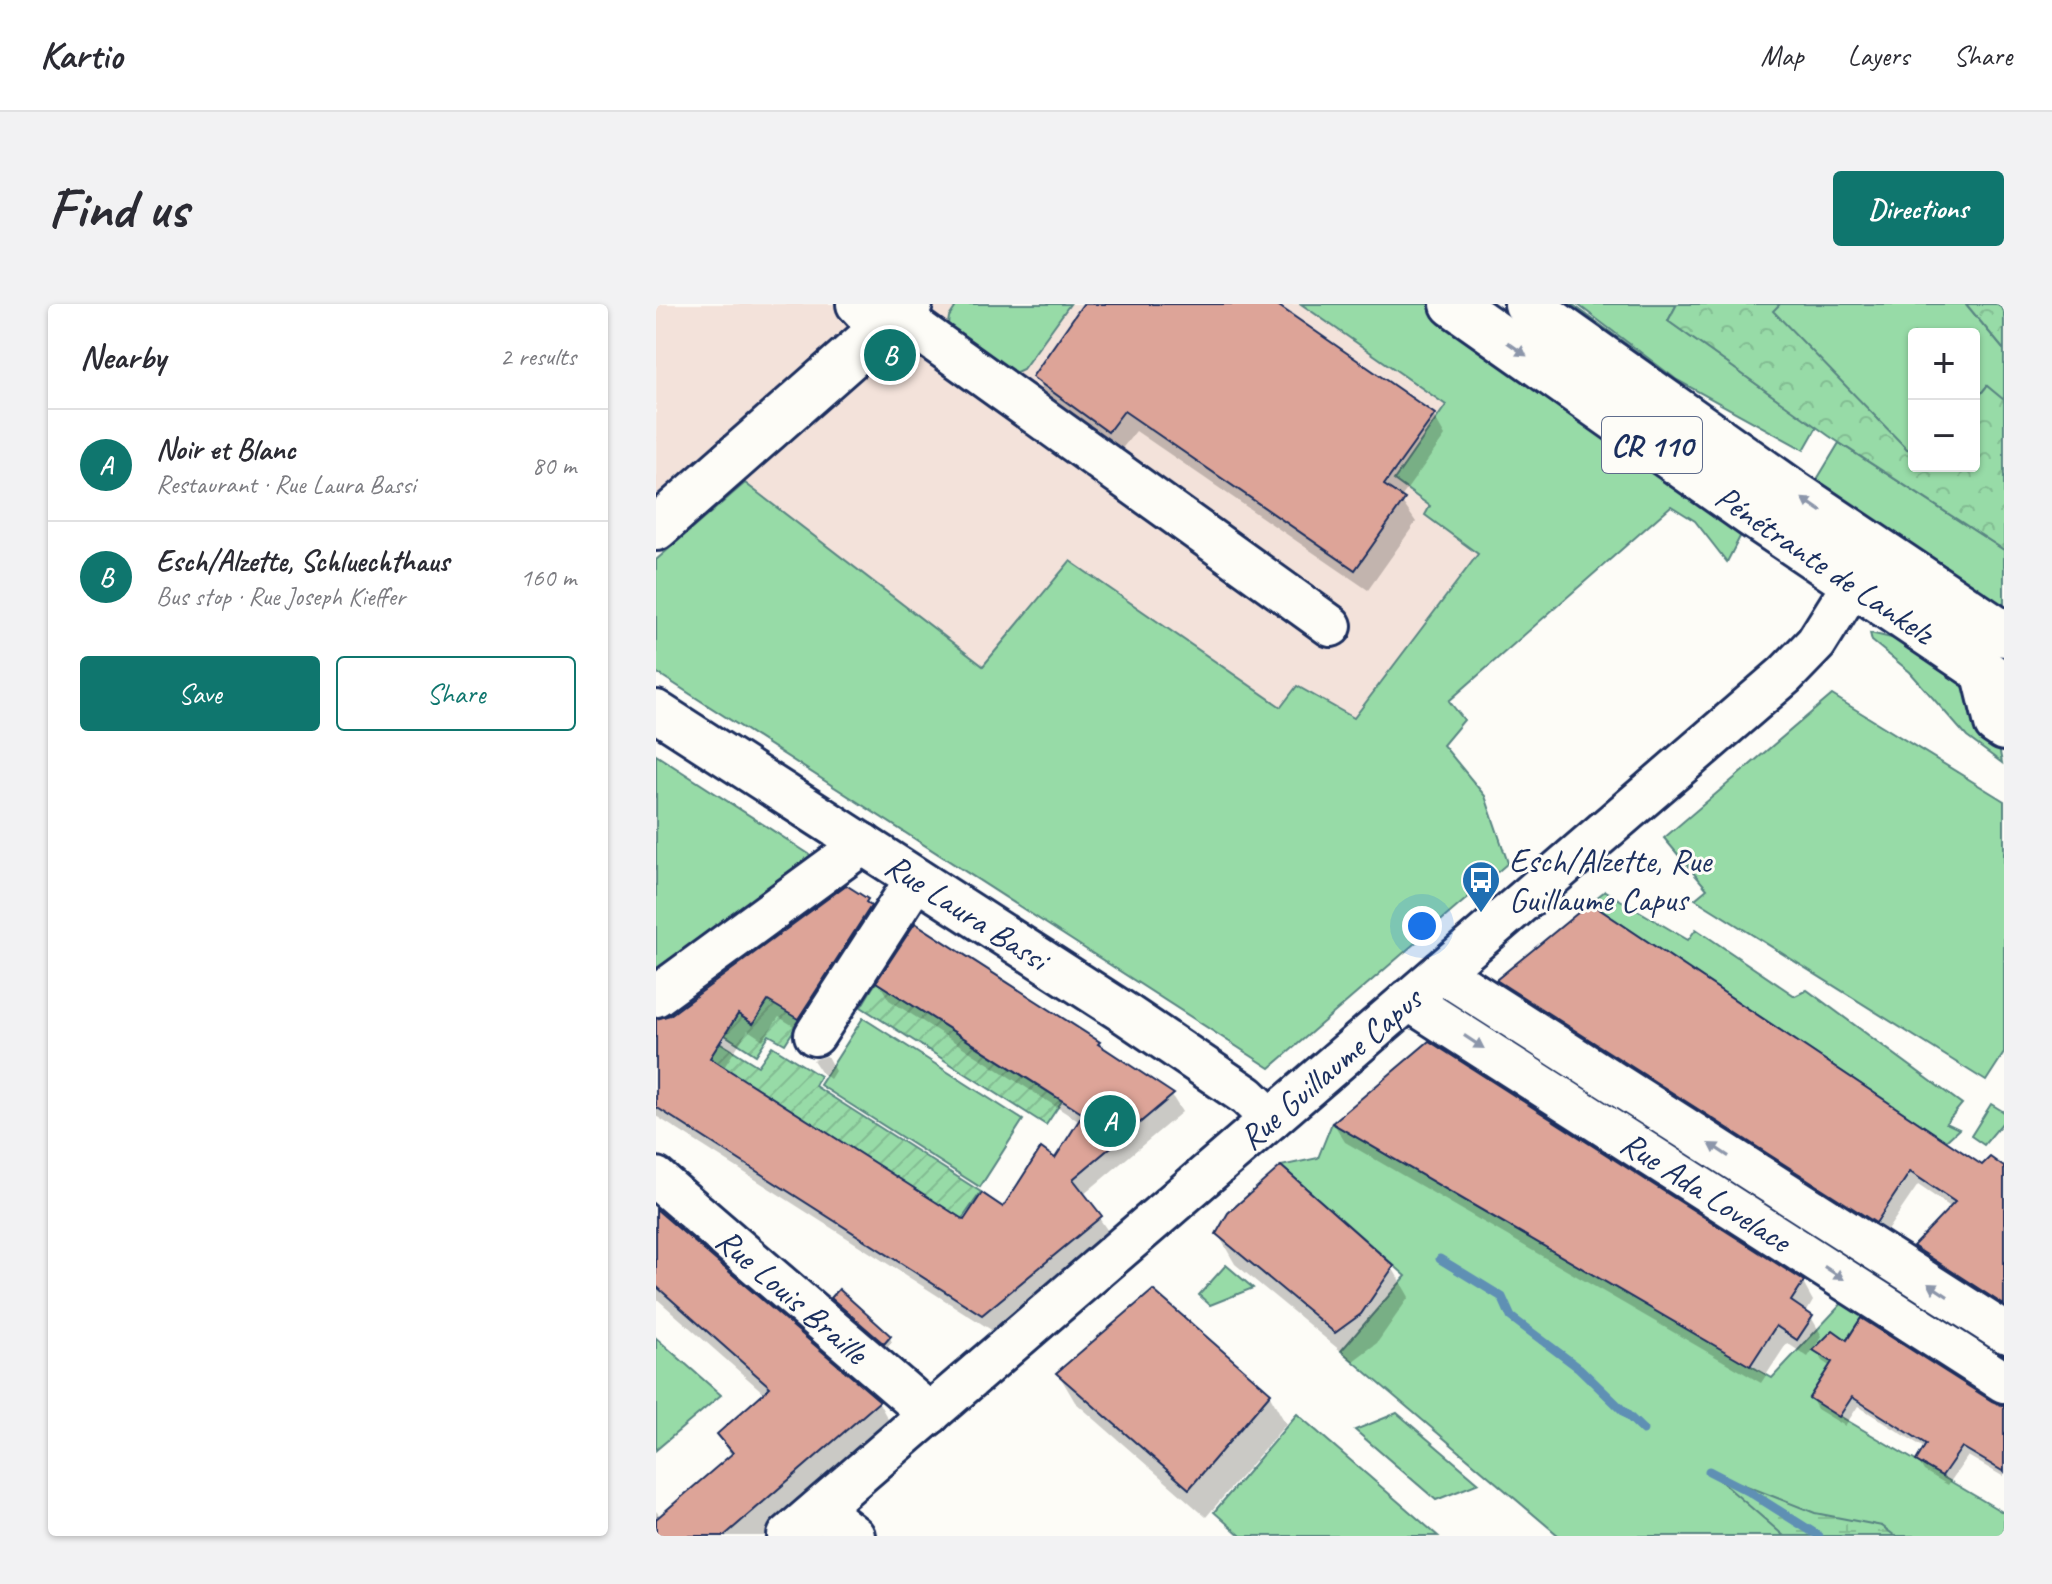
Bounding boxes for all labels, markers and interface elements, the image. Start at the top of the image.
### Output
text: Kartio [40,32,122,79]
text: Map [1761,38,1804,73]
text: Layers [1848,38,1909,73]
text: Share [1953,38,2012,73]
button: Directions [1833,171,2004,246]
text: Find us [48,173,188,244]
pin: B [864,325,916,385]
map controls [1908,328,1980,472]
button: + [1908,328,1980,400]
text: Nearby [80,335,166,378]
text: 2 results [500,340,576,373]
one-way arrow [1506,341,1527,356]
button: − [1908,400,1980,472]
road number: CR 110 [1602,417,1702,473]
text: Noir et Blanc [156,430,296,468]
text: A [99,449,113,482]
text: 80 m [532,449,576,482]
text: Restaurant · Rue Laura Bassi [156,468,416,501]
street label: Pénétrante de Lankelz [1707,475,1944,655]
one-way arrow [1801,498,1822,513]
text: Esch/Alzette, Schluechthaus [156,542,449,580]
text: B [99,561,113,594]
text: 160 m [520,561,576,594]
text: Bus stop · Rue Joseph Kieffer [156,580,405,613]
button: Save [80,656,320,731]
button: Share [336,656,576,731]
place label: Esch/Alzette, Rue Guillaume Capus [1509,839,1713,921]
street label: Rue Laura Bassi [877,844,1059,982]
bus stop icon: Esch/Alzette, Rue Guillaume Capus [1460,859,1502,914]
your location [1402,906,1442,946]
street label: Rue Guillaume Capus [1230,976,1432,1159]
one-way arrow [1463,1035,1485,1049]
pin: A [1084,1091,1136,1151]
street label: Rue Ada Lovelace [1613,1121,1801,1263]
one-way arrow [1709,1143,1730,1158]
street label: Rue Louis Braille [707,1219,878,1374]
one-way arrow [1823,1266,1845,1280]
one-way arrow [1927,1284,1949,1298]

